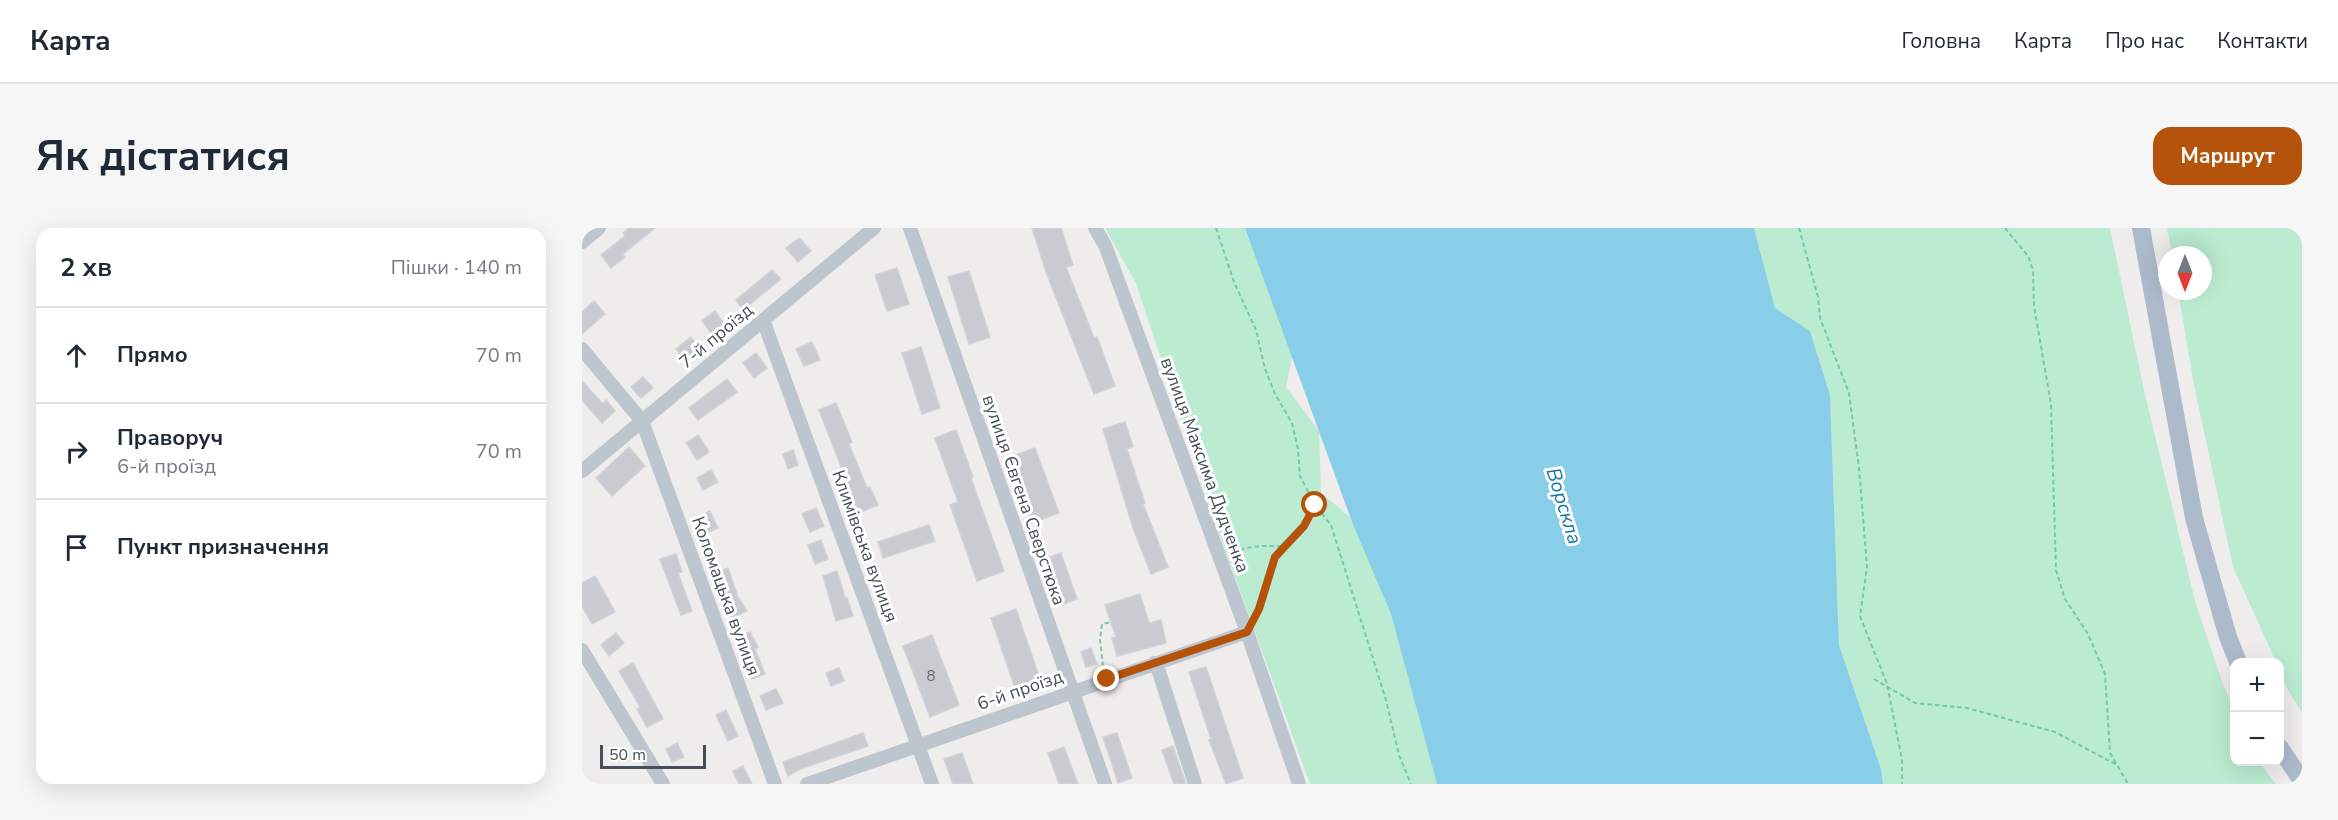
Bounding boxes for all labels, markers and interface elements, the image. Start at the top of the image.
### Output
text: Карта [30,22,111,60]
text: Головна [1901,27,1981,55]
text: Карта [2014,27,2072,55]
text: Про нас [2105,27,2184,55]
text: Контакти [2217,27,2308,55]
button: Маршрут [2153,127,2302,185]
text: Як дістатися [36,128,290,185]
north arrow [2158,246,2212,300]
text: 2 хв [60,250,112,285]
text: Пішки · 140 m [391,254,522,281]
street label: 7-й проїзд [674,298,758,374]
icon: ahead [60,339,93,372]
text: Прямо [117,340,188,370]
text: 70 m [476,342,522,369]
street label: вулиця Максима Дудченка [1155,354,1255,576]
street label: вулиця Євгена Сверстюка [977,392,1071,608]
text: Праворуч [117,423,223,453]
icon: right [60,435,93,468]
text: 70 m [476,438,522,465]
text: 6-й проїзд [117,453,216,480]
water label: Ворскла [1540,464,1588,548]
street label: Климівська вулиця [826,466,904,626]
route start [1301,491,1327,517]
street label: Коломацька вулиця [686,513,766,679]
icon: arrive [60,531,93,564]
text: Пункт призначення [117,532,329,562]
map controls [2230,658,2284,766]
button: + [2230,658,2284,712]
street label: 6-й проїзд [974,664,1066,716]
route end [1093,665,1119,691]
house number: 8 [926,666,936,686]
button: − [2230,712,2284,766]
scale bar [600,742,706,770]
text: 50 m [609,744,646,766]

